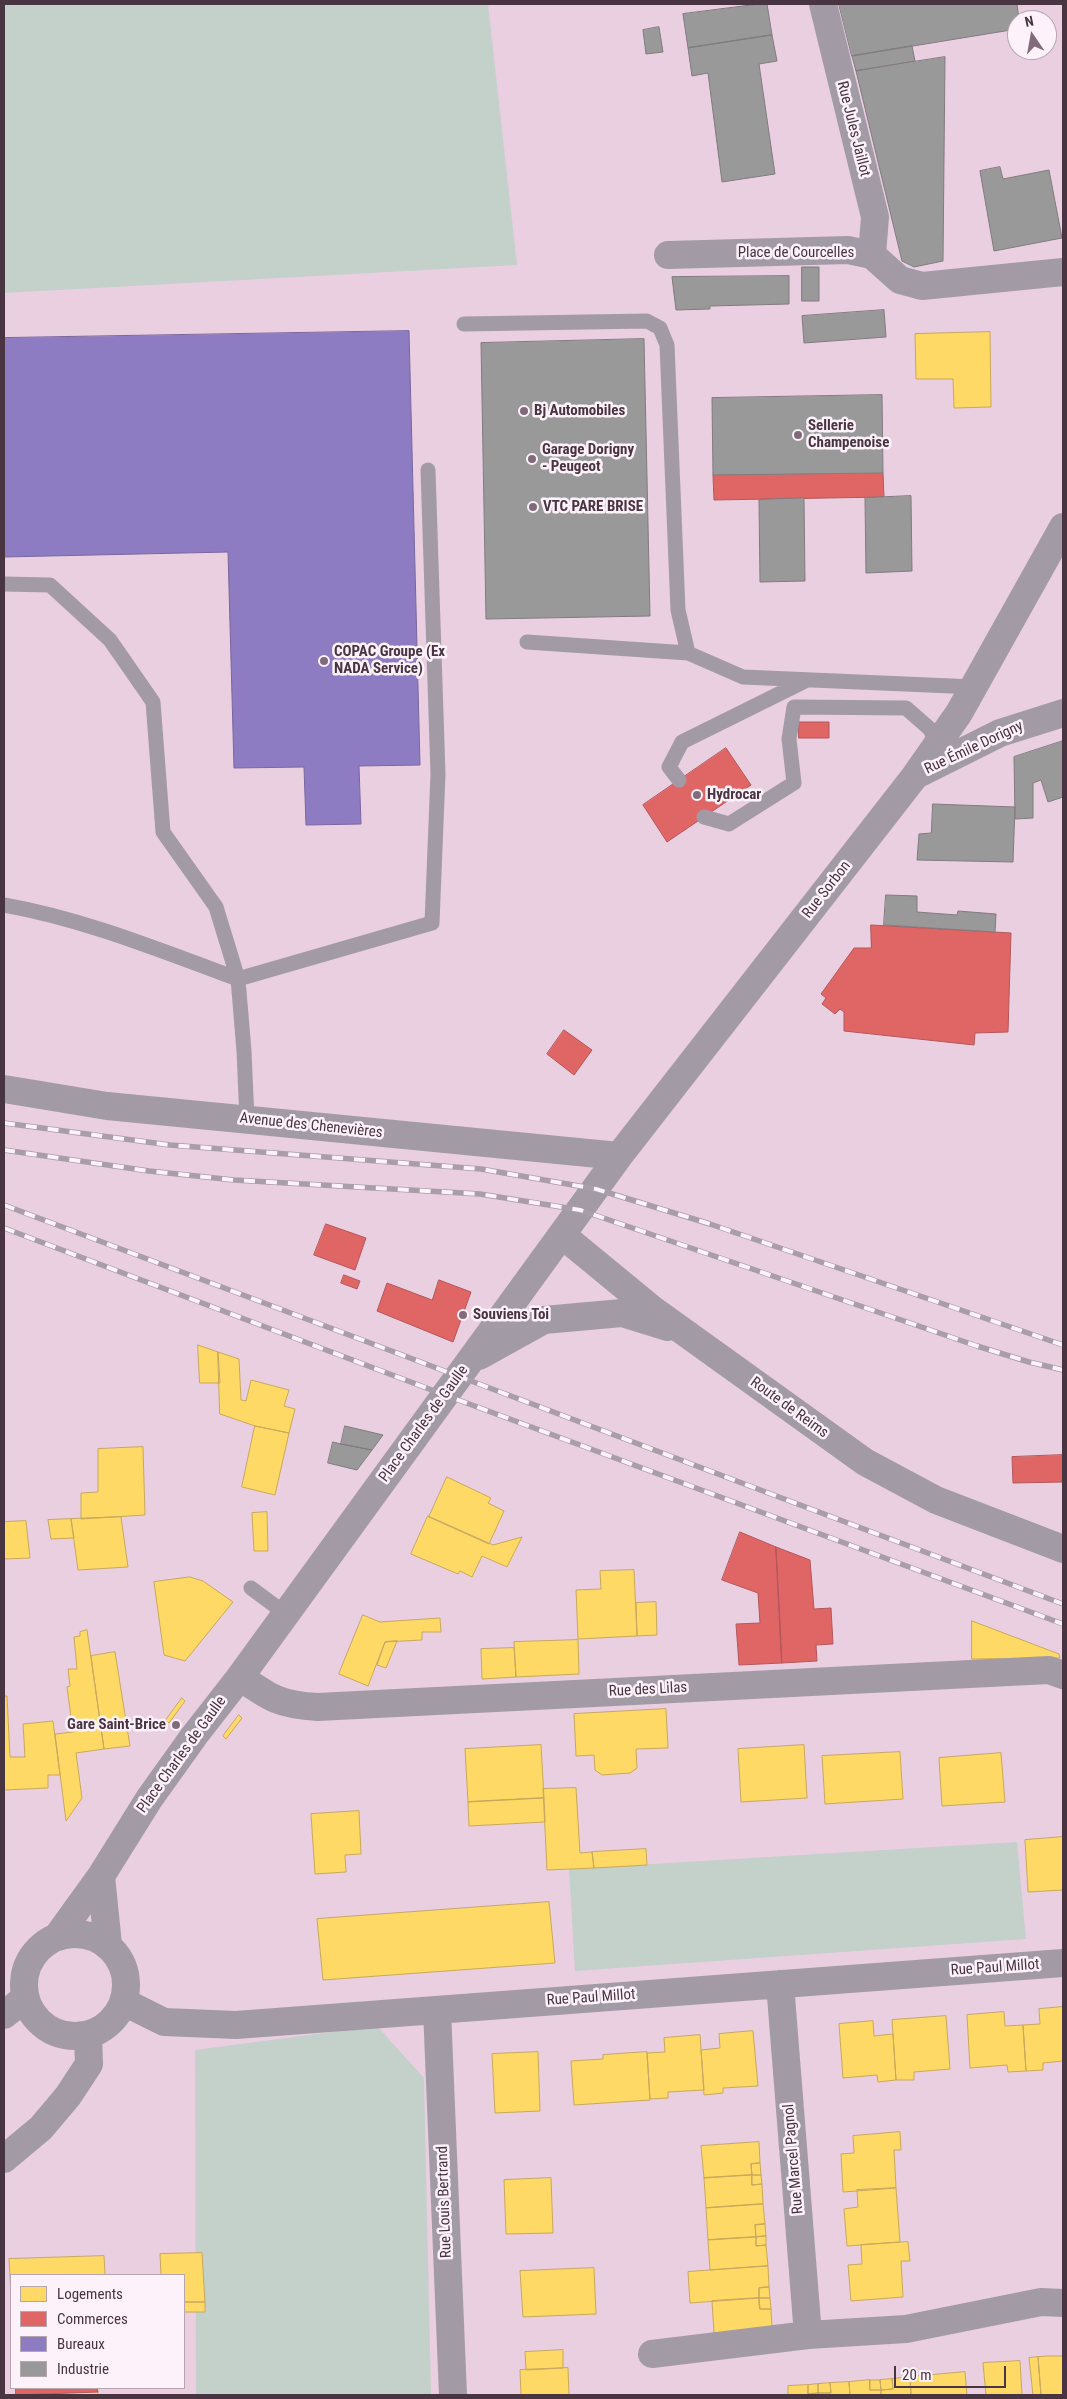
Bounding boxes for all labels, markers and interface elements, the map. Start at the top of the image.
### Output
north arrow [1007,10,1057,60]
text: N [1023,13,1035,30]
street label: Rue Jules Jaillot [832,79,874,179]
street label: Place de Courcelles [738,244,854,262]
place label: Bj Automobiles [534,402,625,420]
marker: Bj Automobiles [518,405,530,417]
place label: Sellerie Champenoise [808,417,889,452]
marker: Sellerie Champenoise [792,429,804,441]
place label: Garage Dorigny - Peugeot [542,441,634,476]
marker: Garage Dorigny - Peugeot [526,453,538,465]
place label: VTC PARE BRISE [543,498,643,516]
marker: VTC PARE BRISE [527,501,539,513]
place label: COPAC Groupe (Ex NADA Service) [334,643,445,678]
marker: COPAC Groupe (Ex NADA Service) [318,655,330,667]
street label: Rue Émile Dorigny [922,717,1026,779]
place label: Hydrocar [707,786,761,804]
marker: Hydrocar [691,789,703,801]
street label: Rue Sorbon [799,858,855,922]
street label: Avenue des Chenevières [239,1110,383,1142]
place label: Souviens Toi [473,1306,549,1324]
marker: Souviens Toi [457,1309,469,1321]
street label: Place Charles de Gaulle [376,1362,472,1486]
street label: Route de Reims [746,1374,832,1442]
street label: Rue des Lilas [608,1679,688,1701]
street label: Place Charles de Gaulle [134,1693,230,1817]
place label: Gare Saint-Brice [67,1716,166,1734]
marker: Gare Saint-Brice [170,1719,182,1731]
street label: Rue Paul Millot [950,1956,1040,1980]
street label: Rue Paul Millot [546,1986,636,2010]
street label: Rue Marcel Pagnol [780,2103,808,2215]
street label: Rue Louis Bertrand [434,2146,456,2258]
legend [10,2274,185,2389]
text: Logements [57,2285,123,2303]
text: Commerces [57,2310,128,2328]
text: Bureaux [57,2335,105,2353]
scale bar [897,2356,1010,2388]
text: Industrie [57,2360,109,2378]
text: 20 m [902,2366,932,2384]

